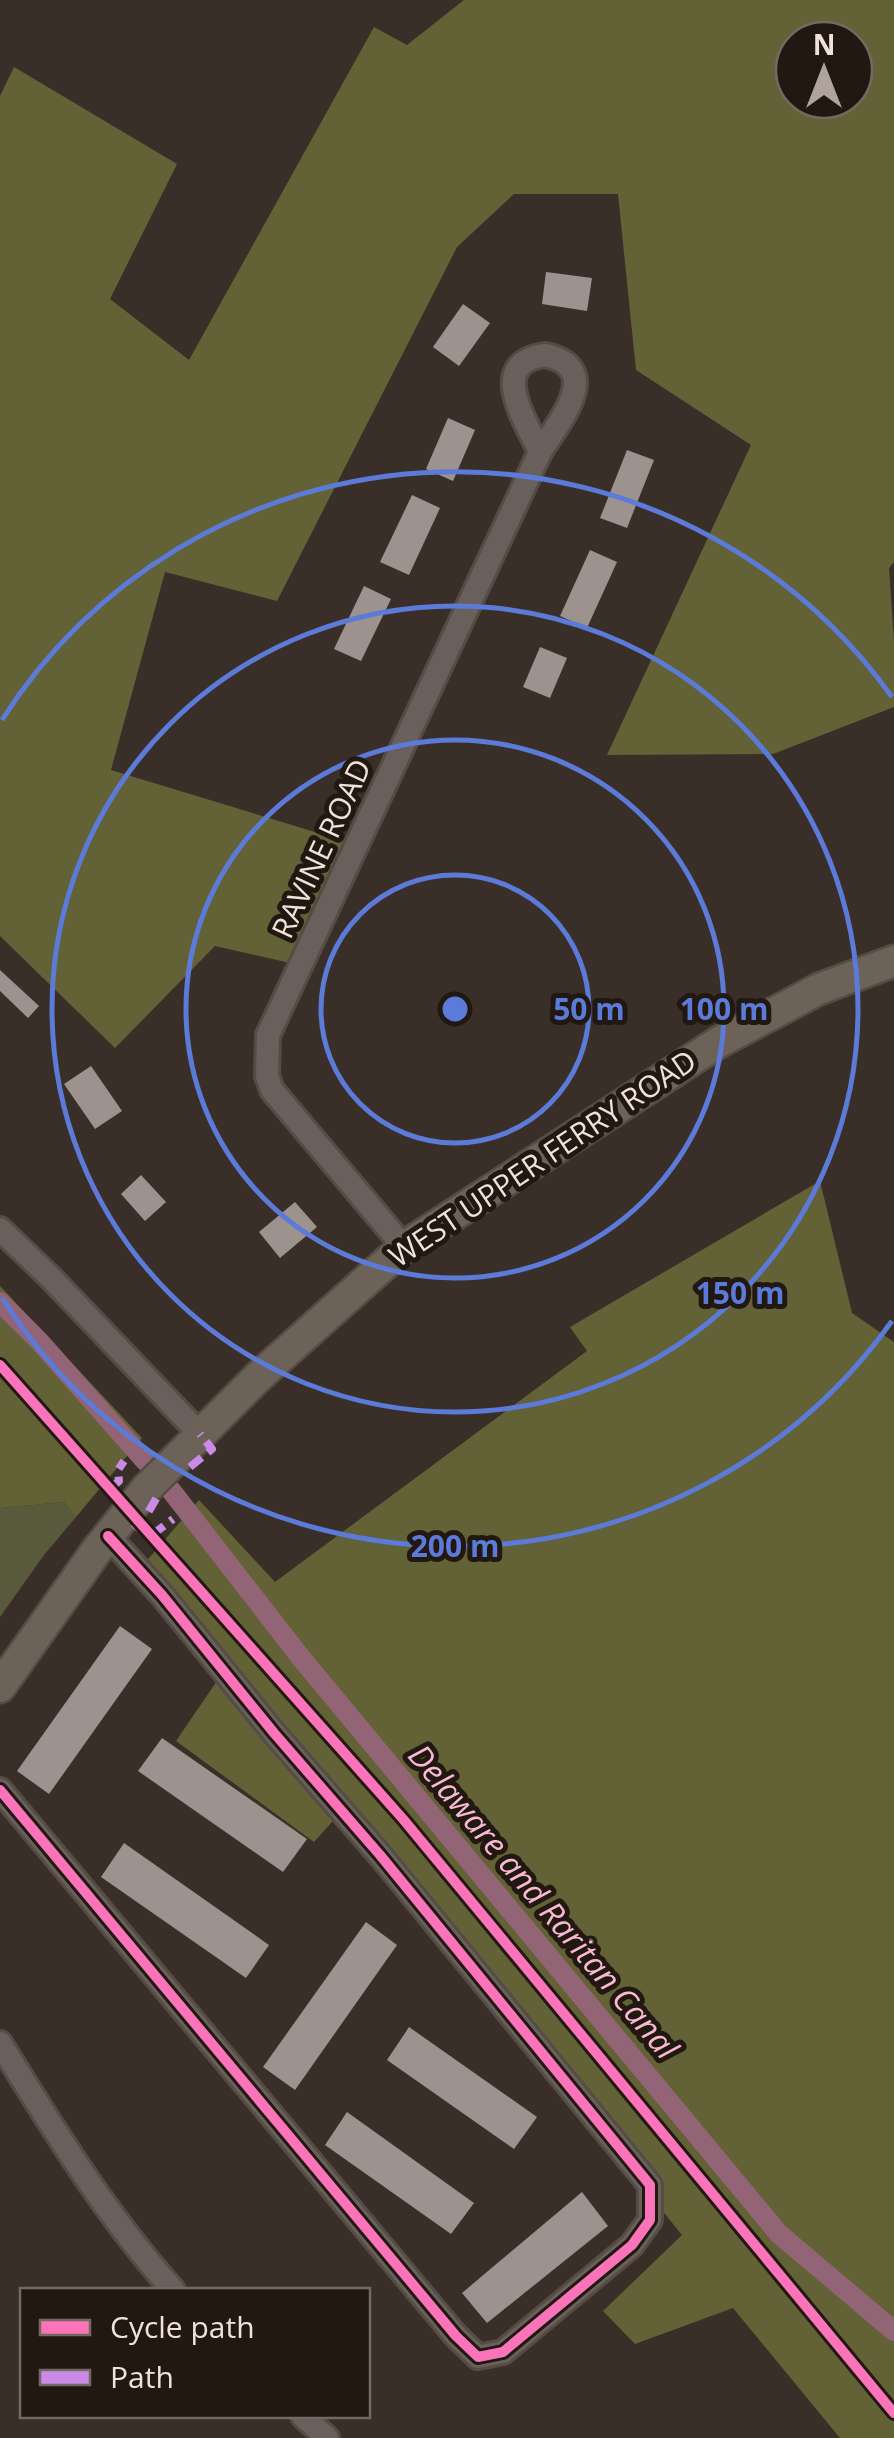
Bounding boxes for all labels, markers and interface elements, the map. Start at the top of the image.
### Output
north arrow [774,20,874,120]
text: N [813,25,835,63]
street label: RAVINE ROAD [261,752,380,945]
text: 50 m [553,988,625,1029]
text: 100 m [680,988,768,1029]
centre of rings [437,991,473,1027]
street label: WEST UPPER FERRY ROAD [380,1039,704,1276]
text: 150 m [696,1272,784,1313]
text: 200 m [411,1525,499,1566]
water label: Delaware and Raritan Canal [400,1735,689,2068]
legend [20,2288,370,2418]
text: Cycle path [110,2306,255,2347]
text: Path [110,2356,174,2397]

